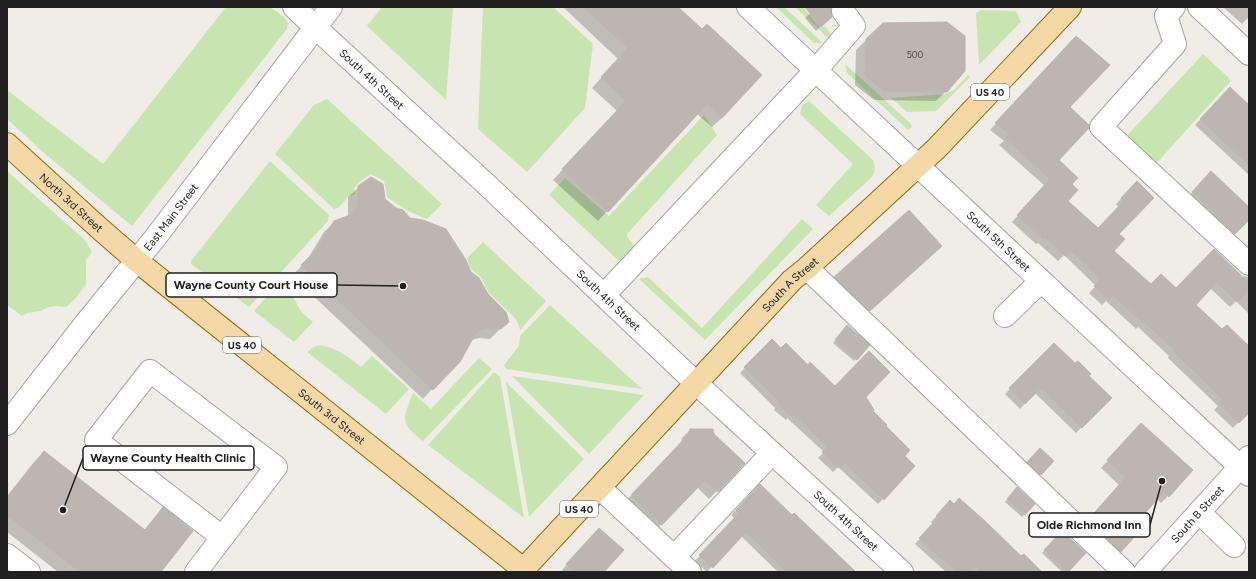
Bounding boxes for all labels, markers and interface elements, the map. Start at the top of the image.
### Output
street label: South 4th Street [336,47,406,112]
house number: 500 [907,49,924,60]
road number: US 40 [971,84,1009,100]
street label: North 3rd Street [36,171,105,235]
street label: East Main Street [141,181,201,254]
street label: South 5th Street [964,209,1033,274]
street label: South A Street [760,255,821,315]
street label: South 4th Street [574,267,643,334]
callout: Wayne County Court House [166,273,337,297]
text: Wayne County Court House [174,278,329,292]
road number: US 40 [223,337,261,353]
street label: South 3rd Street [295,386,368,447]
callout: Wayne County Health Clinic [83,446,254,470]
text: Wayne County Health Clinic [90,451,246,465]
street label: South B Street [1169,483,1227,546]
street label: South 4th Street [811,488,881,554]
road number: US 40 [560,501,598,517]
callout: Olde Richmond Inn [1029,513,1150,537]
text: Olde Richmond Inn [1037,518,1142,532]

